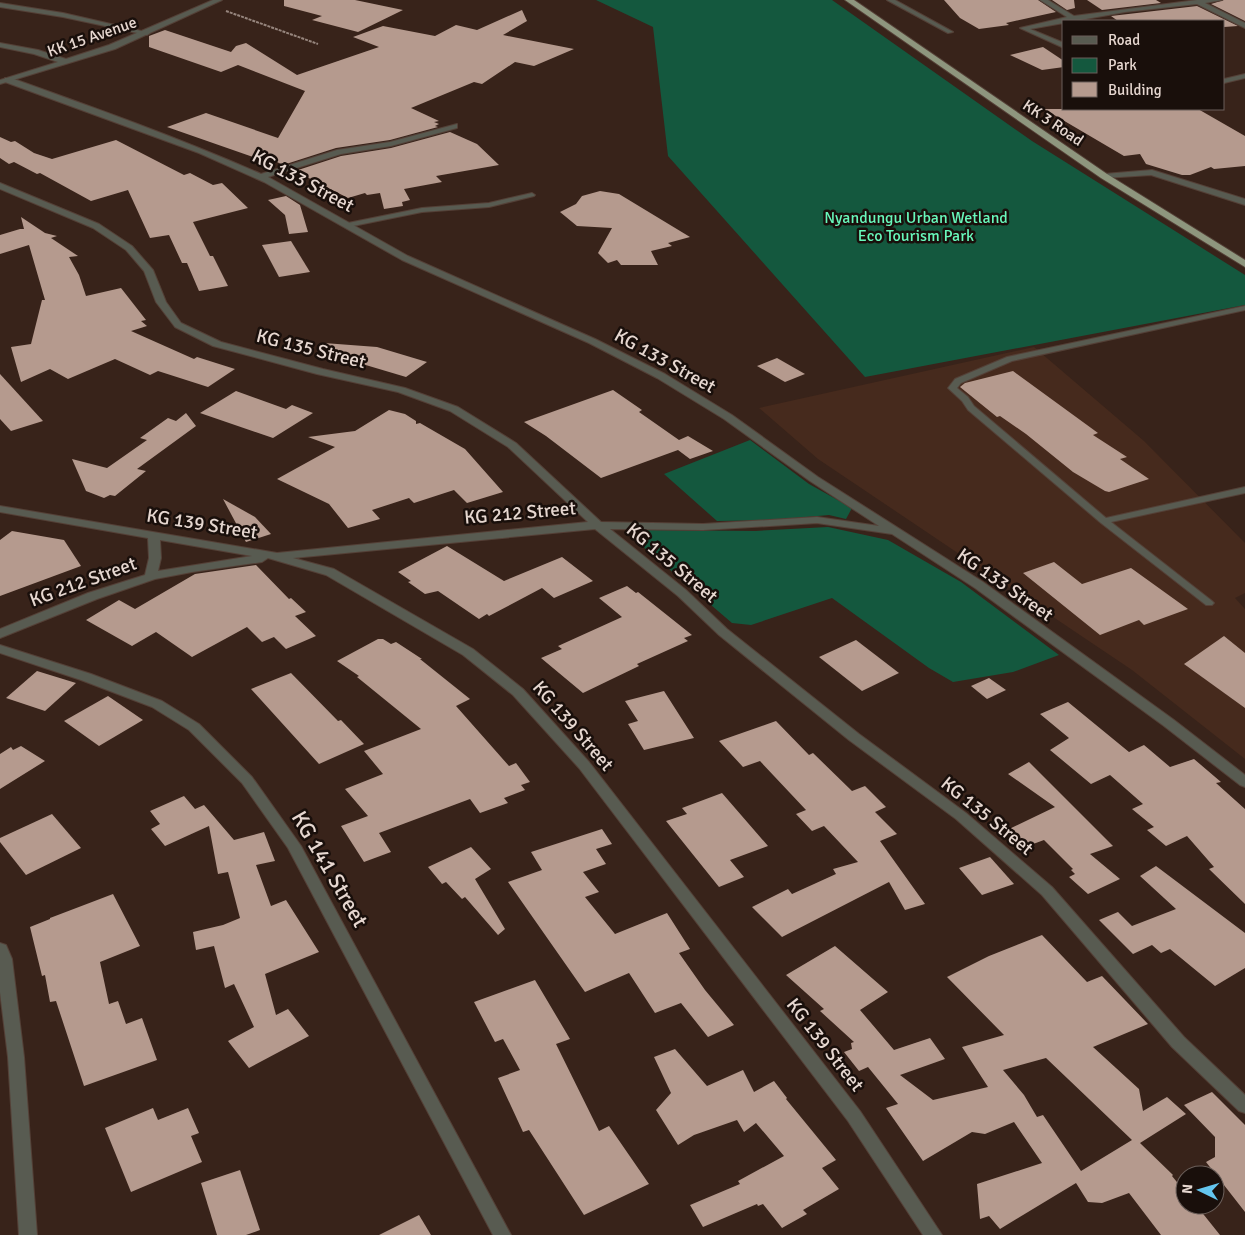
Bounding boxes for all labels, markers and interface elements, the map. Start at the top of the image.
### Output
street label: KK 15 Avenue [45,12,139,62]
legend [1062,20,1225,110]
text: Road [1108,31,1140,49]
text: Park [1108,56,1137,74]
text: Building [1108,81,1162,99]
street label: KK 3 Road [1019,95,1087,151]
street label: KG 133 Street [248,144,358,218]
park label: Nyandungu Urban Wetland Eco Tourism Park [824,208,1008,246]
street label: KG 133 Street [610,323,720,399]
street label: KG 135 Street [254,324,369,374]
street label: KG 212 Street [463,496,577,530]
street label: KG 139 Street [145,503,260,545]
street label: KG 135 Street [621,518,723,608]
street label: KG 133 Street [952,543,1058,627]
street label: KG 212 Street [26,551,140,612]
street label: KG 139 Street [527,676,619,776]
street label: KG 135 Street [936,771,1038,861]
street label: KG 141 Street [286,806,374,932]
street label: KG 139 Street [781,993,869,1097]
north arrow [1175,1165,1225,1215]
text: N [1179,1183,1196,1195]

